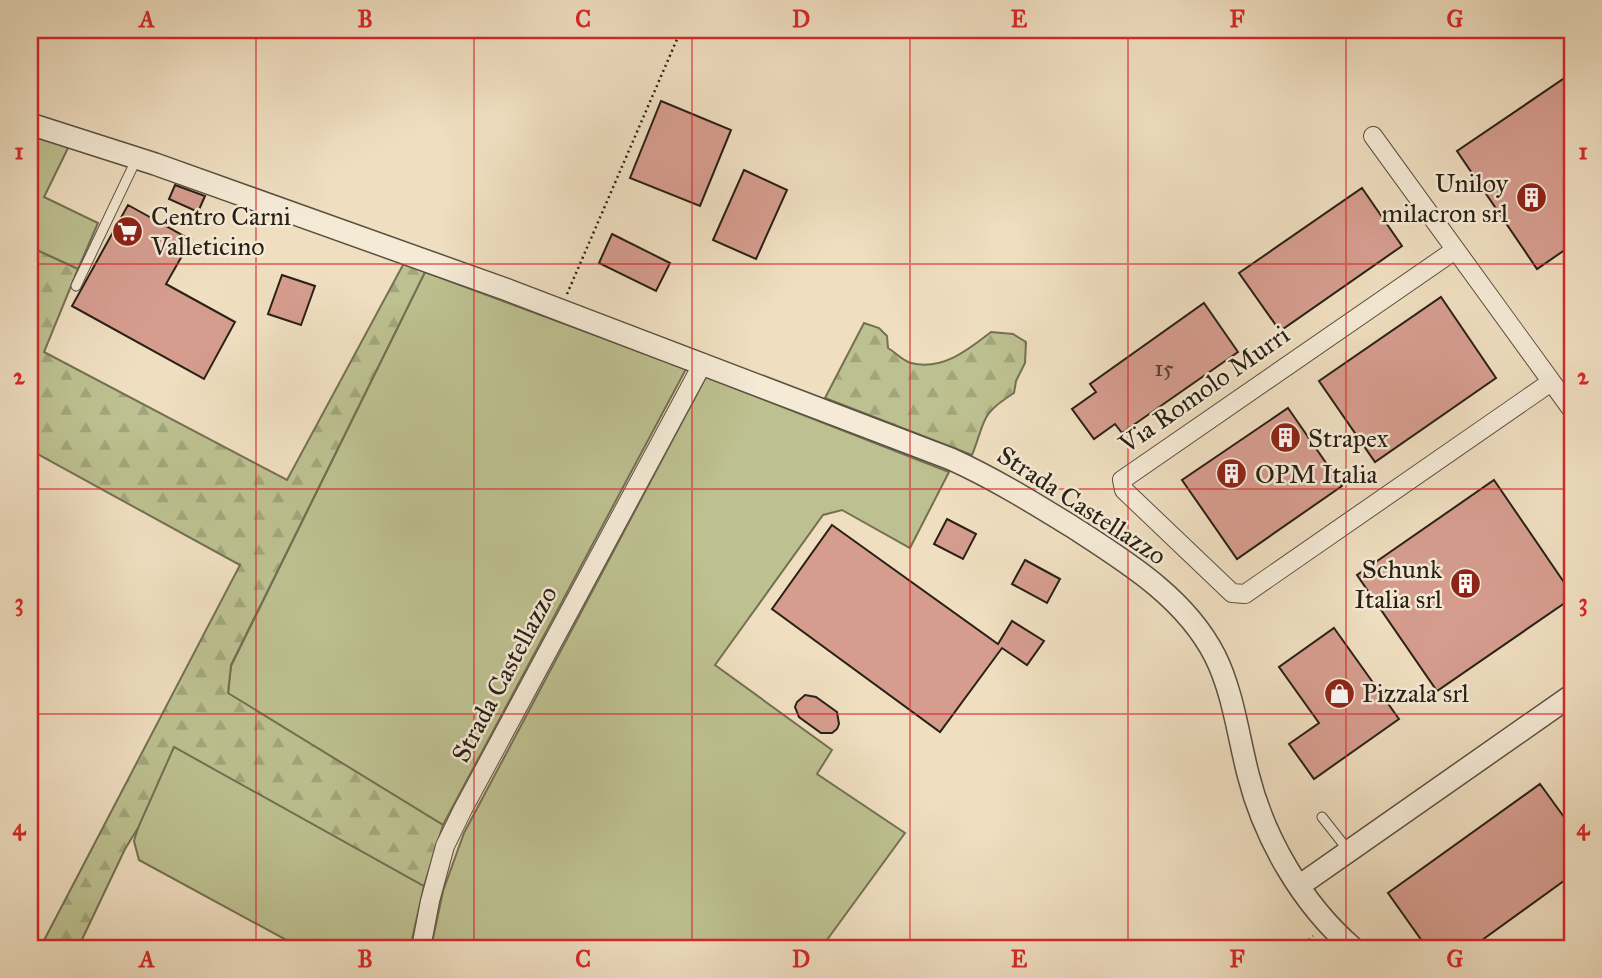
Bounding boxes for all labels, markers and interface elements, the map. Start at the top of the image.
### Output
text: A [137,5,155,33]
text: B [357,5,373,33]
text: C [575,5,591,33]
text: D [792,5,810,33]
text: E [1011,5,1028,33]
text: F [1229,5,1245,33]
text: G [1447,5,1464,33]
text: 1 [14,137,24,165]
text: 1 [1578,137,1588,165]
place label: Uniloy milacron srl [1381,167,1509,229]
building icon: Uniloy milacron srl [1514,181,1548,215]
place label: Centro Carni Valleticino [150,200,291,262]
supermarket icon: Centro Carni Valleticino [111,214,145,248]
street label: Via Romolo Murri [1112,318,1295,460]
house number: 15 [1154,354,1174,382]
text: 2 [13,362,25,390]
text: 2 [1577,362,1589,390]
building icon: Strapex [1268,421,1302,455]
place label: Strapex [1308,422,1389,454]
street label: Strada Castellazzo [991,438,1173,572]
building icon: OPM Italia [1215,457,1249,491]
place label: OPM Italia [1255,458,1378,490]
place label: Schunk Italia srl [1354,553,1443,615]
building icon: Schunk Italia srl [1448,567,1482,601]
street label: Strada Castellazzo [444,580,564,768]
text: 3 [14,588,24,617]
text: 3 [1578,588,1588,617]
shop icon: Pizzala srl [1322,676,1356,710]
place label: Pizzala srl [1362,677,1469,709]
text: 4 [13,813,27,841]
text: 4 [1577,813,1591,841]
text: A [137,945,155,973]
text: B [357,945,373,973]
text: C [575,945,591,973]
text: D [792,945,810,973]
text: E [1011,945,1028,973]
text: F [1229,945,1245,973]
text: G [1447,945,1464,973]

